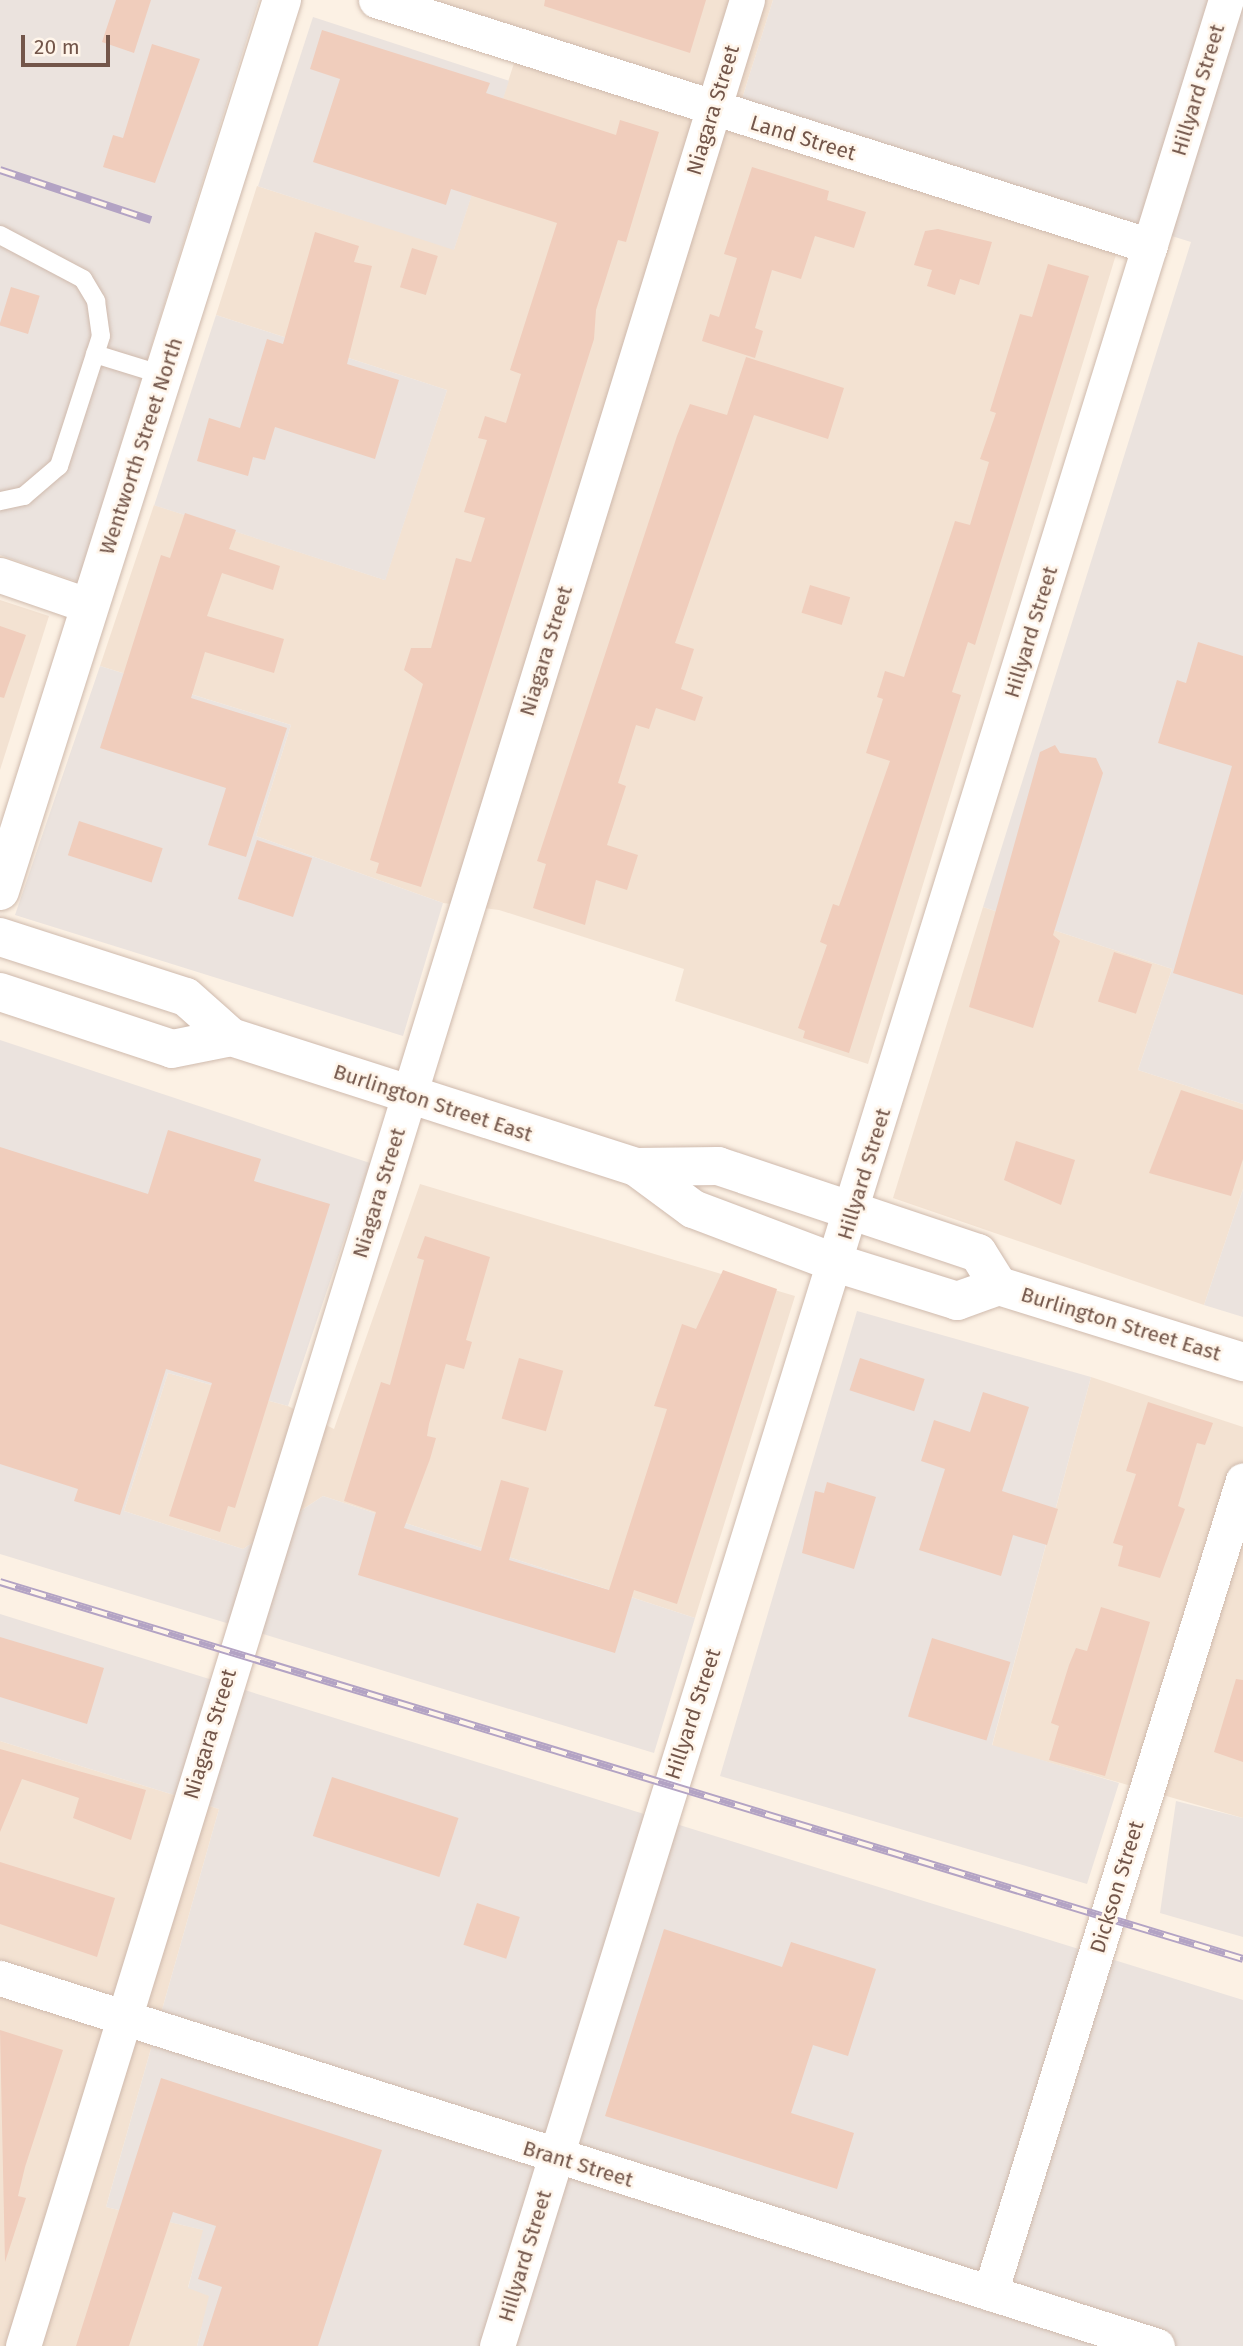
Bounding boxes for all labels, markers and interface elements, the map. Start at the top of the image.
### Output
scale bar [24,21,114,65]
street label: Hillyard Street [1166,21,1230,159]
text: 20 m [34,34,80,60]
street label: Niagara Street [681,42,745,178]
street label: Land Street [747,110,859,166]
street label: Wentworth Street North [94,334,188,558]
street label: Hillyard Street [999,563,1063,701]
street label: Niagara Street [514,583,578,719]
street label: Burlington Street East [330,1059,536,1147]
street label: Hillyard Street [832,1105,896,1243]
street label: Niagara Street [347,1125,411,1261]
street label: Burlington Street East [1018,1282,1224,1366]
street label: Hillyard Street [660,1645,726,1783]
street label: Niagara Street [178,1666,242,1802]
street label: Dickson Street [1085,1818,1149,1956]
street label: Brant Street [520,2135,636,2193]
street label: Hillyard Street [493,2187,557,2325]

